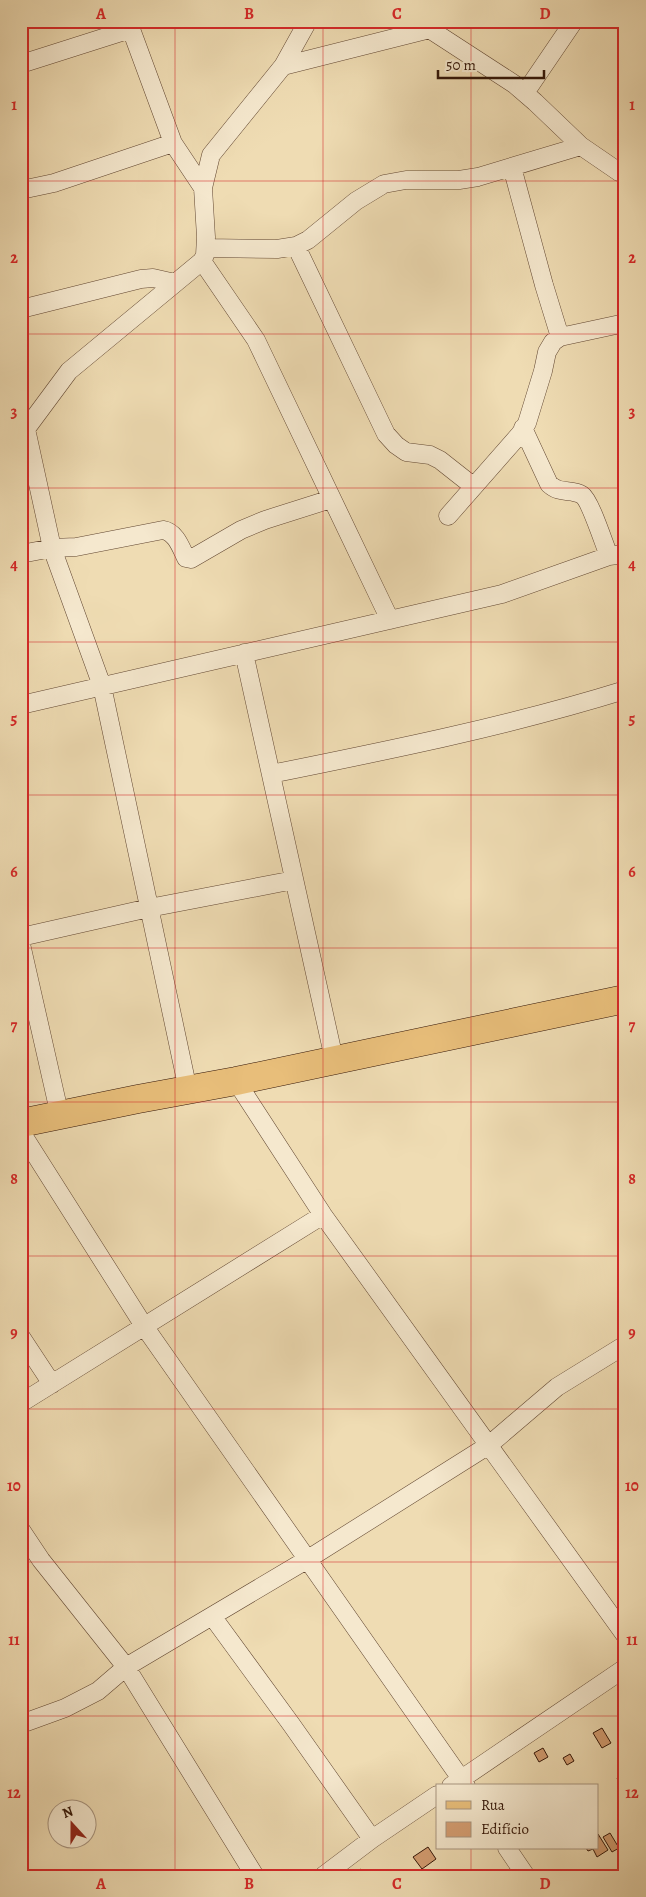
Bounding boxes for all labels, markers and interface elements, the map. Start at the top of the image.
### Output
text: A [95,3,107,25]
text: B [244,3,254,25]
text: C [392,3,402,25]
text: D [539,3,551,25]
scale bar [438,48,545,80]
text: 50 m [446,55,476,75]
text: 1 [11,94,17,116]
text: 1 [629,94,635,116]
text: 2 [10,247,18,269]
text: 2 [628,247,636,269]
text: 3 [11,401,18,423]
text: 3 [629,401,636,423]
text: 4 [10,554,18,576]
text: 4 [628,554,636,576]
text: 5 [11,708,18,730]
text: 5 [629,708,636,730]
text: 6 [10,861,18,883]
text: 6 [628,861,636,883]
text: 7 [11,1015,18,1037]
text: 7 [629,1015,636,1037]
text: 8 [10,1168,18,1190]
text: 8 [628,1168,636,1190]
text: 9 [10,1322,18,1344]
text: 9 [628,1322,636,1344]
text: 10 [7,1475,21,1497]
text: 10 [625,1475,639,1497]
text: 11 [8,1629,20,1651]
text: 11 [626,1629,638,1651]
text: 12 [7,1782,21,1804]
text: 12 [625,1782,639,1804]
legend [436,1784,598,1850]
text: Rua [481,1795,505,1815]
north arrow [48,1800,98,1850]
text: N [59,1802,76,1823]
text: Edifício [481,1819,529,1839]
text: A [95,1873,107,1895]
text: B [244,1873,254,1895]
text: C [392,1873,402,1895]
text: D [539,1873,551,1895]

